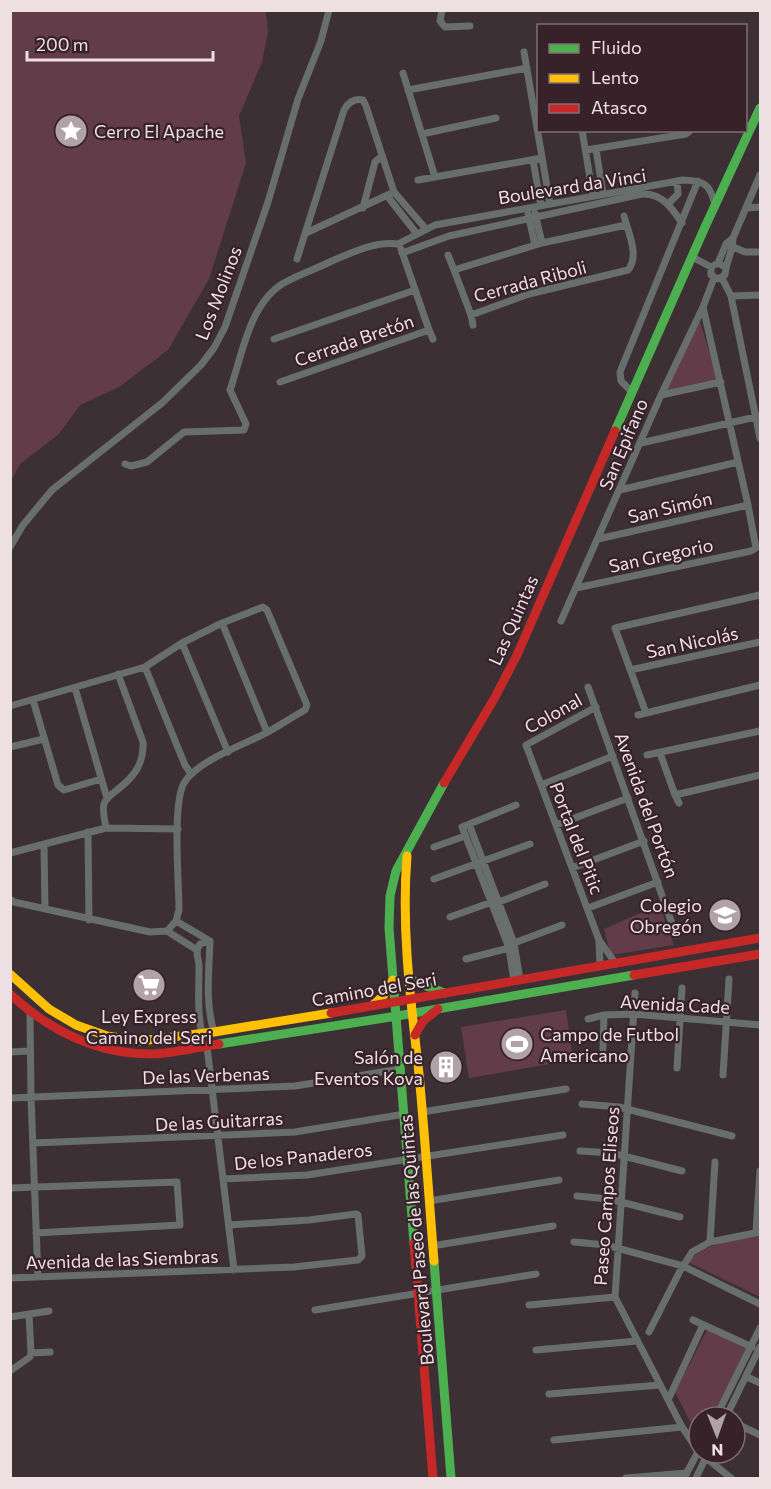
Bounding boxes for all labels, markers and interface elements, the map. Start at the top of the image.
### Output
scale bar [27,24,213,62]
legend [537,24,747,132]
text: 200 m [36,33,89,55]
text: Fluido [591,36,642,58]
text: Lento [591,66,639,88]
text: Atasco [591,96,647,118]
place icon: Cerro El Apache [53,113,89,149]
place label: Cerro El Apache [94,120,224,142]
street label: Boulevard da Vinci [496,163,648,209]
street label: Los Molinos [190,243,246,343]
street label: Cerrada Riboli [471,255,589,307]
street label: Cerrada Bretón [291,309,417,371]
street label: San Epifano [594,395,652,493]
street label: San Simón [626,487,714,527]
street label: San Gregorio [607,533,715,577]
street label: Las Quintas [483,572,543,668]
street label: San Nicolás [644,622,740,662]
street label: Colonal [520,688,586,738]
street label: Avenida del Portón [610,729,684,881]
street label: Portal del Pitic [546,779,609,897]
place label: Colegio Obregón [630,894,702,937]
school or university icon: Colegio Obregón [707,897,743,933]
supermarket icon: Ley Express Camino del Seri [131,967,167,1003]
street label: Camino del Seri [310,967,438,1011]
street label: Avenida Cade [620,990,730,1018]
place label: Ley Express Camino del Seri [86,1005,212,1048]
place label: Campo de Futbol Americano [540,1023,679,1066]
sports icon: Campo de Futbol Americano [499,1026,535,1062]
place label: Salón de Eventos Kova [314,1046,423,1089]
building icon: Salón de Eventos Kova [428,1049,464,1085]
street label: De las Verbenas [142,1062,270,1088]
street label: Paseo Campos Eliseos [589,1106,623,1286]
street label: De las Guitarras [154,1107,284,1135]
street label: Boulevard Paseo de las Quintas [394,1114,438,1366]
street label: De los Panaderos [233,1138,373,1174]
street label: Avenida de las Siembras [25,1245,219,1273]
north arrow [687,1405,747,1465]
text: N [711,1441,723,1460]

